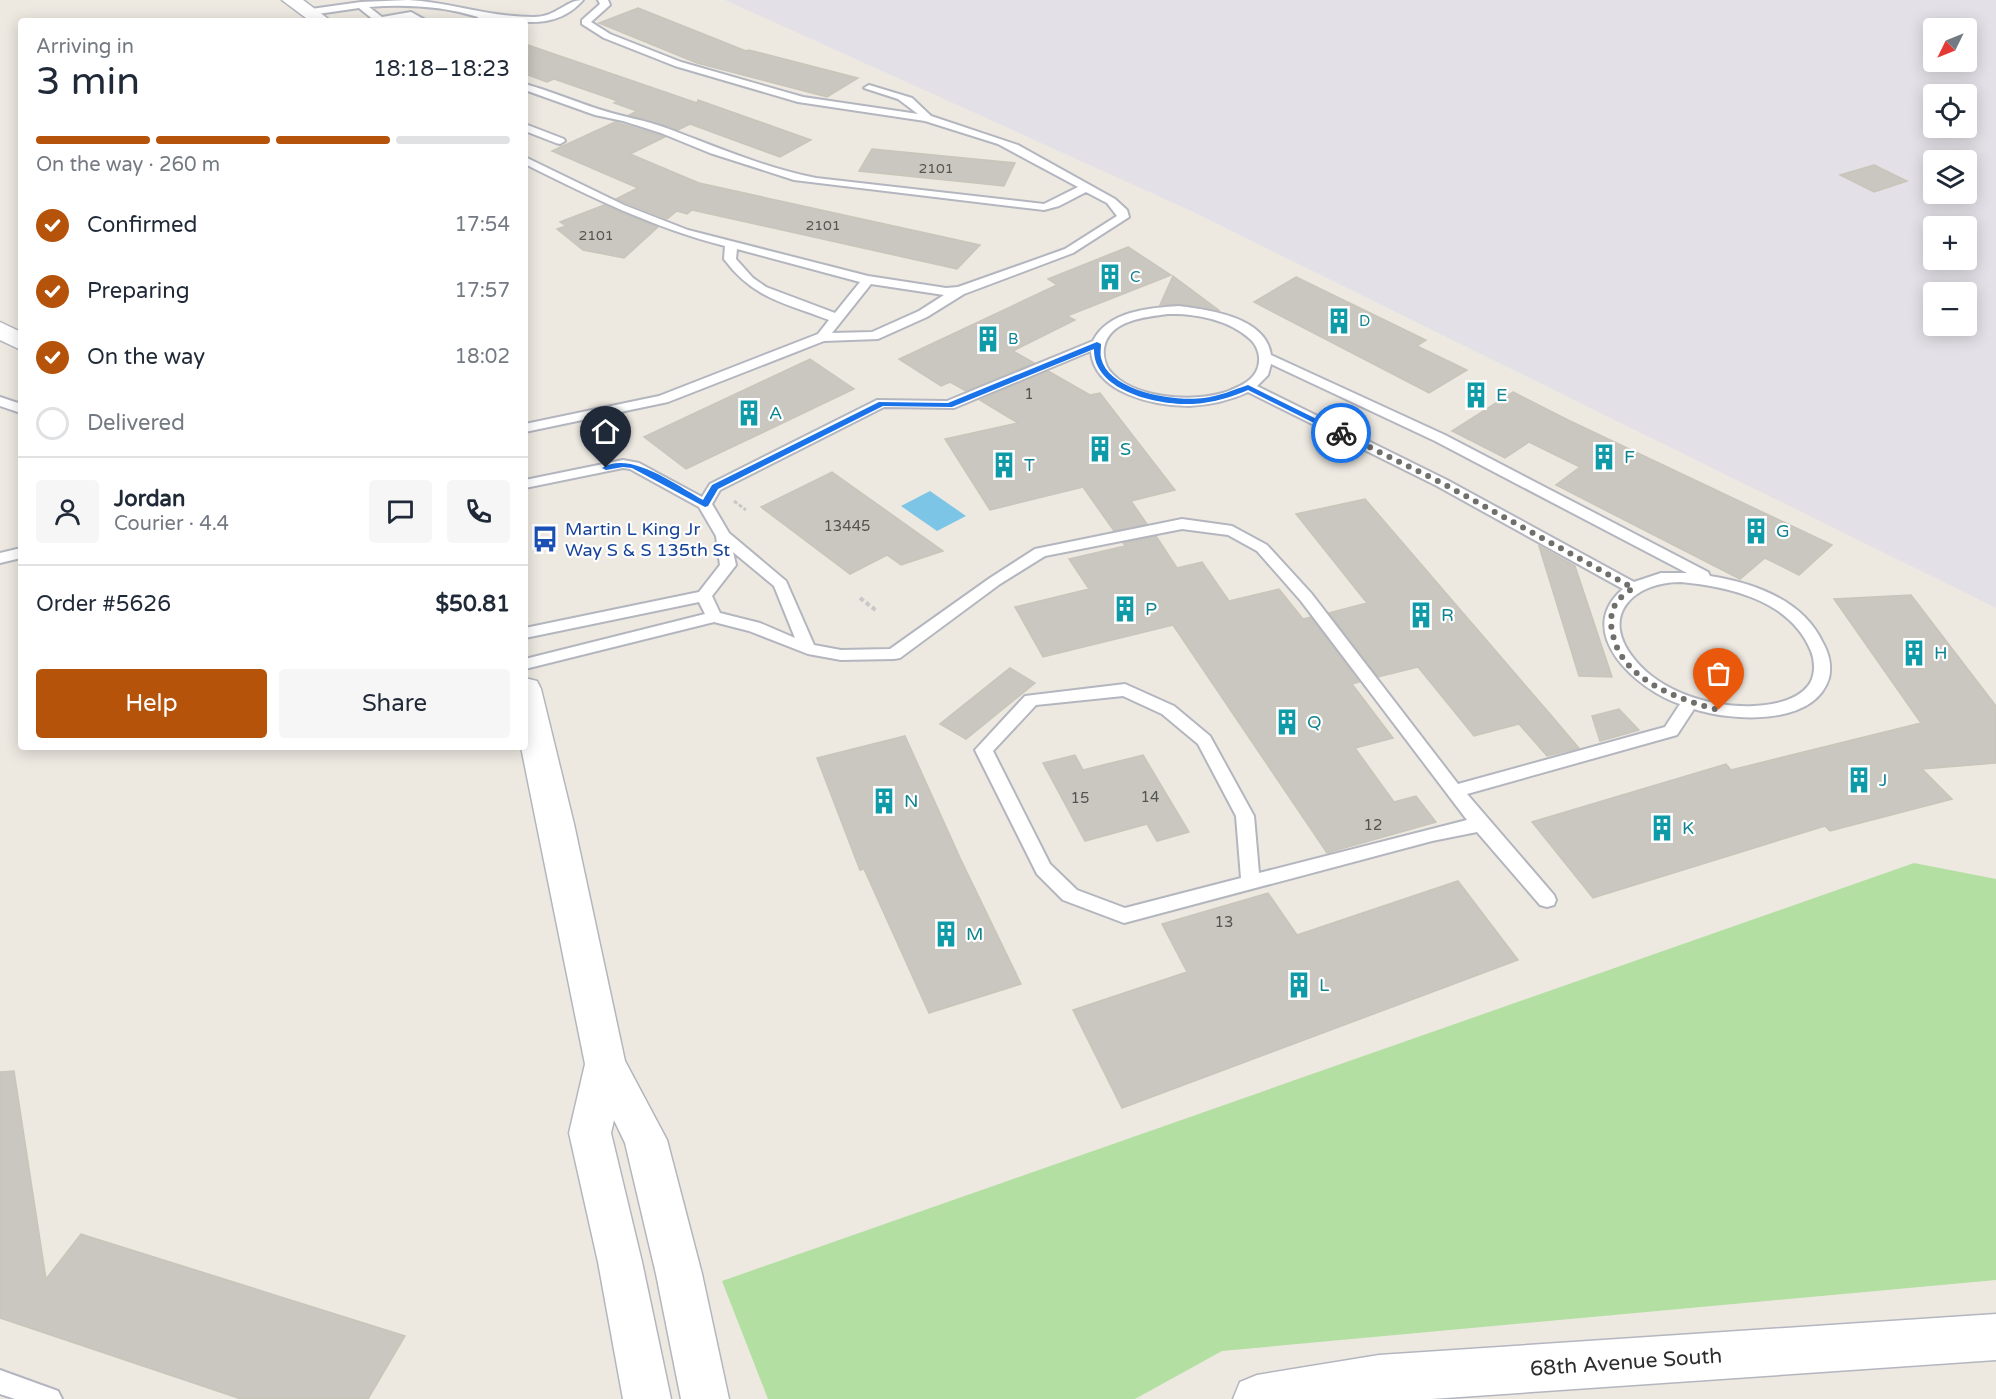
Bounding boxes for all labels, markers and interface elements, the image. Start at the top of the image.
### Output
north arrow [1923,18,1977,72]
map controls [1923,18,1977,336]
text: Arriving in [36,35,134,59]
text: 18:18–18:23 [373,56,510,82]
text: 3 min [36,58,140,105]
button: locate [1923,84,1977,138]
button: layers [1923,150,1977,204]
text: On the way · 260 m [36,153,220,177]
house number: 2101 [918,160,954,177]
icon: check [36,209,69,242]
text: Confirmed [87,212,197,238]
text: 17:54 [455,213,510,237]
button: + [1923,216,1977,270]
house number: 2101 [805,217,841,234]
house number: 2101 [578,227,614,244]
building icon: C [1095,262,1125,292]
place label: C [1130,268,1140,286]
icon: check [36,275,69,308]
text: Preparing [87,278,190,304]
text: 17:57 [455,279,510,303]
button: − [1923,282,1977,336]
building icon: D [1324,306,1354,336]
place label: D [1359,312,1370,330]
building icon: B [973,324,1003,354]
place label: B [1008,330,1018,348]
icon: check [36,341,69,374]
text: On the way [87,344,205,370]
text: 18:02 [455,345,510,369]
building icon: E [1461,380,1491,410]
place label: E [1496,384,1507,406]
house number: 1 [1024,385,1034,403]
building icon: A [734,398,764,428]
place label: A [769,402,782,424]
courier [1311,403,1371,463]
pin [580,406,631,468]
text: Delivered [87,410,185,436]
icon: home [589,415,622,448]
icon: bike [1325,417,1358,450]
building icon: S [1085,434,1115,464]
place label: S [1120,438,1131,460]
building icon: F [1589,442,1619,472]
place label: F [1624,446,1635,468]
building icon: T [989,450,1019,480]
place label: T [1024,454,1035,476]
button: person [36,480,99,543]
button: chat [369,480,432,543]
button: phone [447,480,510,543]
text: Jordan [114,486,185,512]
text: Courier · 4.4 [114,512,229,536]
building icon: G [1741,516,1771,546]
house number: 13445 [823,517,871,535]
place label: Martin L King Jr Way S & S 135th St [565,518,730,561]
place label: G [1776,520,1790,542]
bus stop icon: Martin L King Jr Way S & S 135th St [530,524,560,554]
text: Order #5626 [36,591,171,617]
text: $50.81 [436,591,510,617]
building icon: P [1110,594,1140,624]
place label: P [1145,598,1157,620]
building icon: R [1406,600,1436,630]
place label: R [1441,604,1454,626]
building icon: H [1899,638,1929,668]
place label: H [1934,642,1948,664]
pin [1693,648,1744,710]
icon: bag [1702,657,1735,690]
button: Help [36,669,267,738]
button: Share [279,669,510,738]
building icon: Q [1272,707,1302,737]
place label: Q [1307,711,1322,733]
building icon: J [1844,765,1874,795]
place label: J [1879,769,1887,791]
building icon: N [869,786,899,816]
house number: 14 [1141,788,1159,806]
house number: 15 [1071,789,1089,807]
place label: N [904,790,918,812]
building icon: K [1647,813,1677,843]
house number: 12 [1364,816,1382,834]
place label: K [1682,817,1694,839]
house number: 13 [1215,913,1233,931]
building icon: M [931,919,961,949]
place label: M [966,923,983,945]
building icon: L [1284,970,1314,1000]
place label: L [1319,974,1330,996]
street label: 68th Avenue South [1529,1343,1723,1382]

